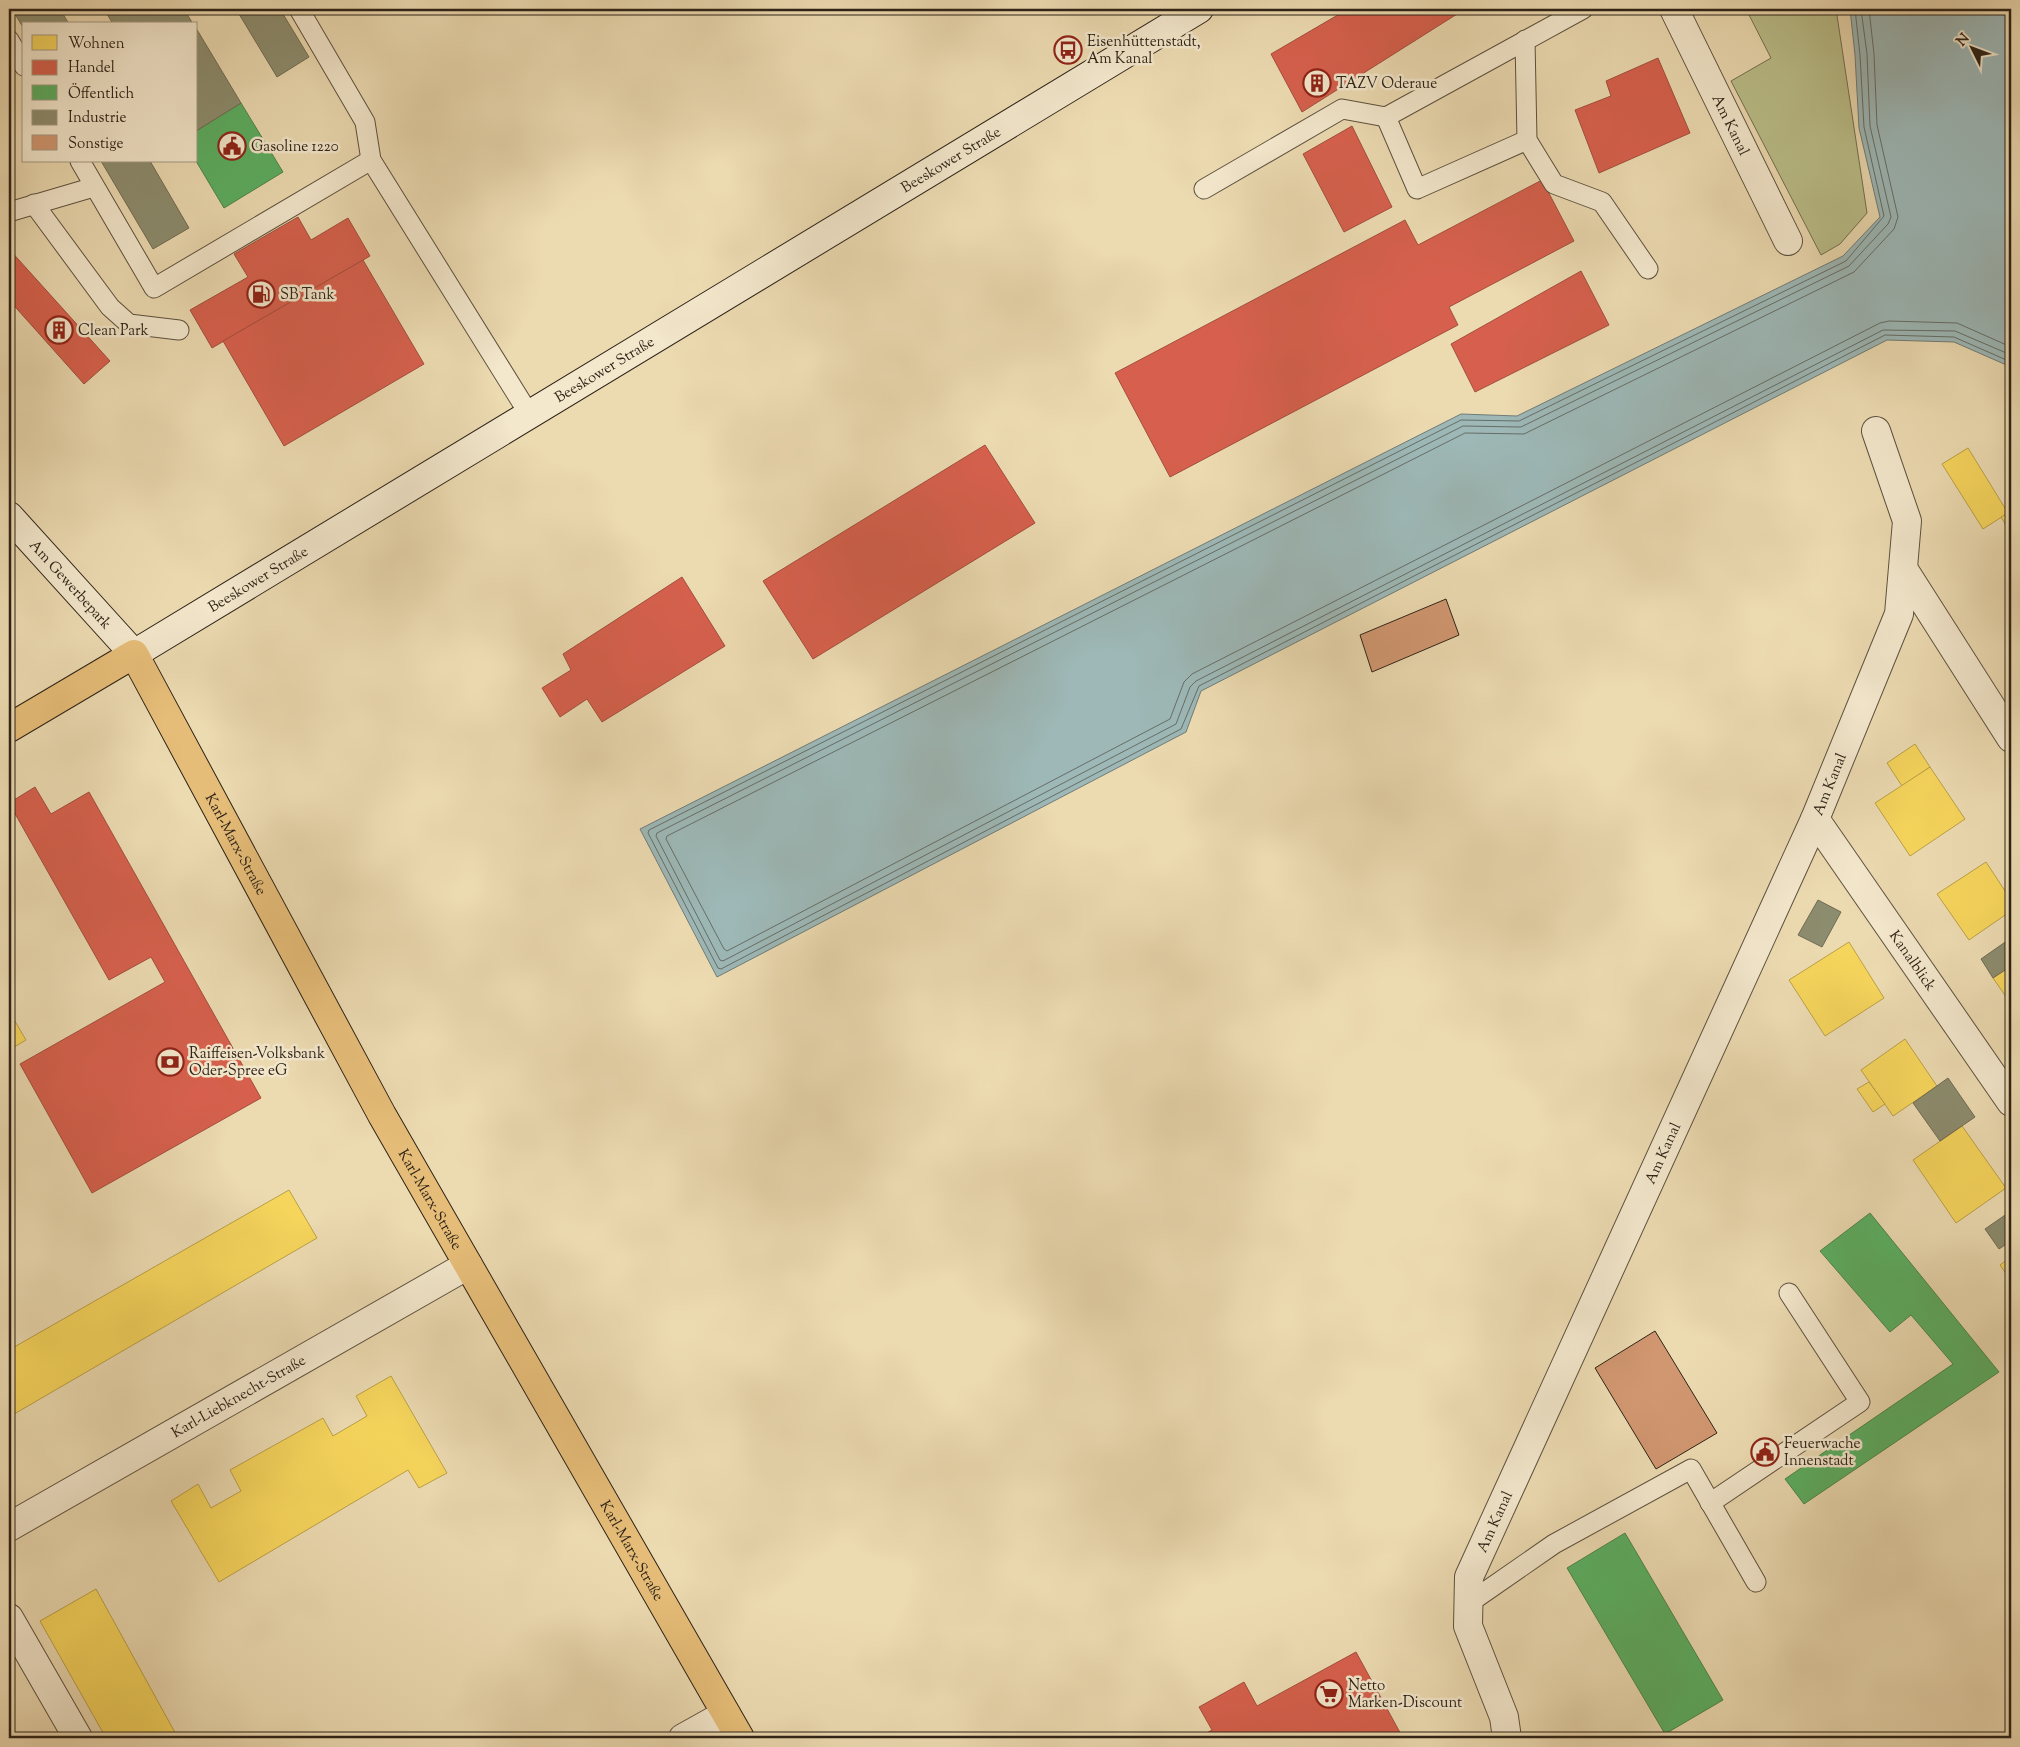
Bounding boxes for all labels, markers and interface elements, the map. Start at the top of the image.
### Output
legend [22,22,198,162]
north arrow [1948,22,1998,72]
text: N [1953,30,1975,51]
place label: Eisenhüttenstadt, Am Kanal [1087,32,1200,70]
text: Wohnen [68,34,125,55]
bus stop icon: Eisenhüttenstadt, Am Kanal [1053,35,1083,65]
text: Handel [68,58,115,79]
building icon: TAZV Oderaue [1302,68,1332,98]
place label: TAZV Oderaue [1336,74,1437,95]
text: Öffentlich [68,83,135,105]
street label: Am Kanal [1706,91,1753,159]
text: Industrie [68,108,126,129]
street label: Beeskower Straße [898,122,1005,199]
public building icon: Gasoline 1220 [217,131,247,161]
text: Sonstige [68,134,123,155]
place label: Gasoline 1220 [251,137,339,158]
fuel station icon: SB Tank [246,279,276,309]
place label: SB Tank [280,285,335,306]
building icon: Clean Park [44,315,74,345]
place label: Clean Park [78,321,149,342]
street label: Beeskower Straße [551,332,659,409]
street label: Am Gewerbepark [24,536,116,634]
street label: Beeskower Straße [205,542,313,619]
street label: Am Kanal [1809,750,1853,819]
street label: Karl-Marx-Straße [199,790,271,899]
street label: Kanalblick [1883,927,1940,996]
place label: Raiffeisen-Volksbank Oder-Spree eG [189,1044,325,1082]
bank icon: Raiffeisen-Volksbank Oder-Spree eG [155,1047,185,1077]
street label: Am Kanal [1641,1120,1687,1188]
street label: Karl-Marx-Straße [392,1146,466,1254]
street label: Karl-Liebknecht-Straße [168,1351,310,1444]
place label: Feuerwache Innenstadt [1784,1434,1861,1472]
public building icon: Feuerwache Innenstadt [1750,1437,1780,1467]
street label: Am Kanal [1472,1488,1519,1556]
street label: Karl-Marx-Straße [594,1497,668,1605]
place label: Netto Marken-Discount [1348,1676,1462,1714]
supermarket icon: Netto Marken-Discount [1314,1679,1344,1709]

